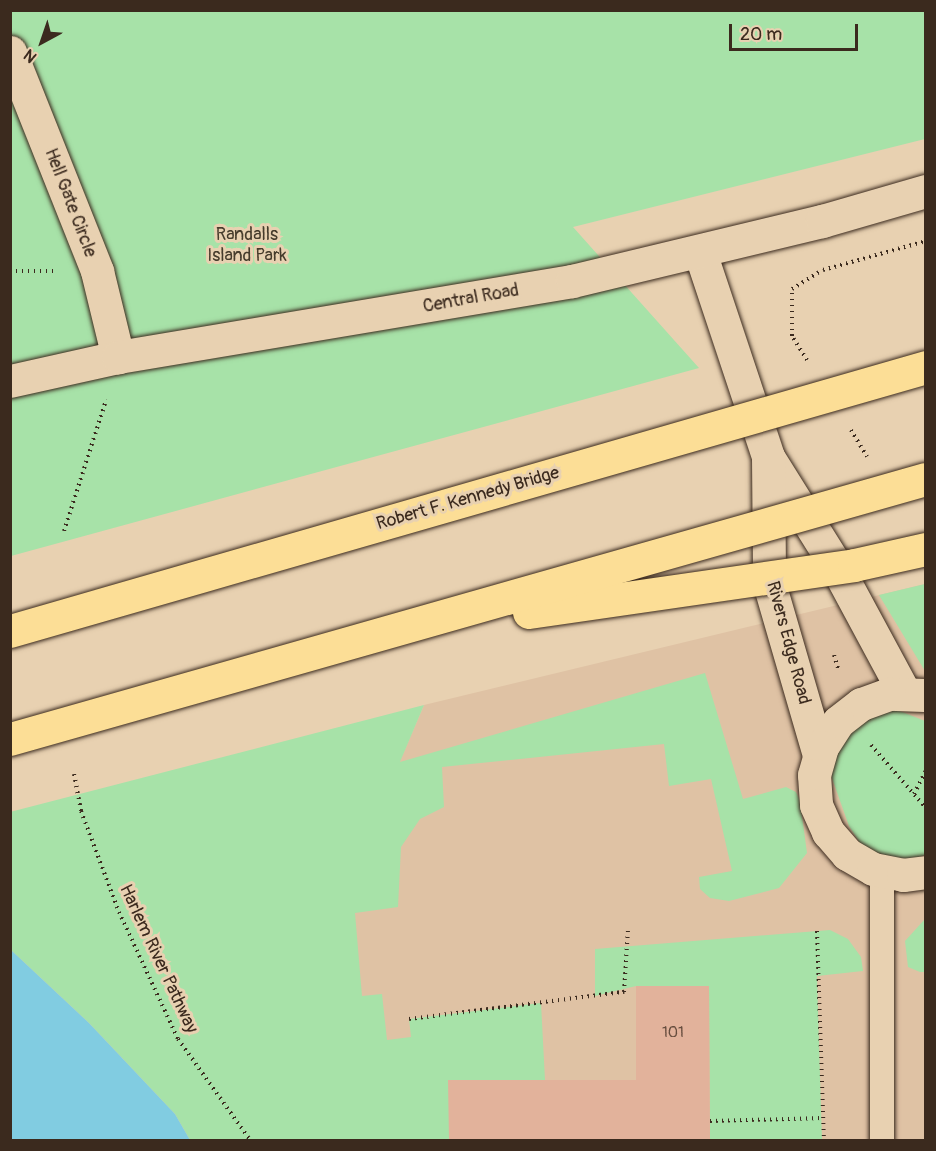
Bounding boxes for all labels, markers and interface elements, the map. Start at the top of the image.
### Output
north arrow [12,12,72,72]
scale bar [732,12,861,50]
text: 20 m [740,23,782,46]
text: N [20,45,41,67]
street label: Hell Gate Circle [39,146,101,260]
park label: Randalls Island Park [207,225,287,268]
street label: Central Road [421,280,521,318]
street label: Robert F. Kennedy Bridge [374,463,562,535]
street label: Rivers Edge Road [761,579,815,707]
street label: Harlem River Pathway [114,881,202,1037]
house number: 101 [662,1024,684,1042]

